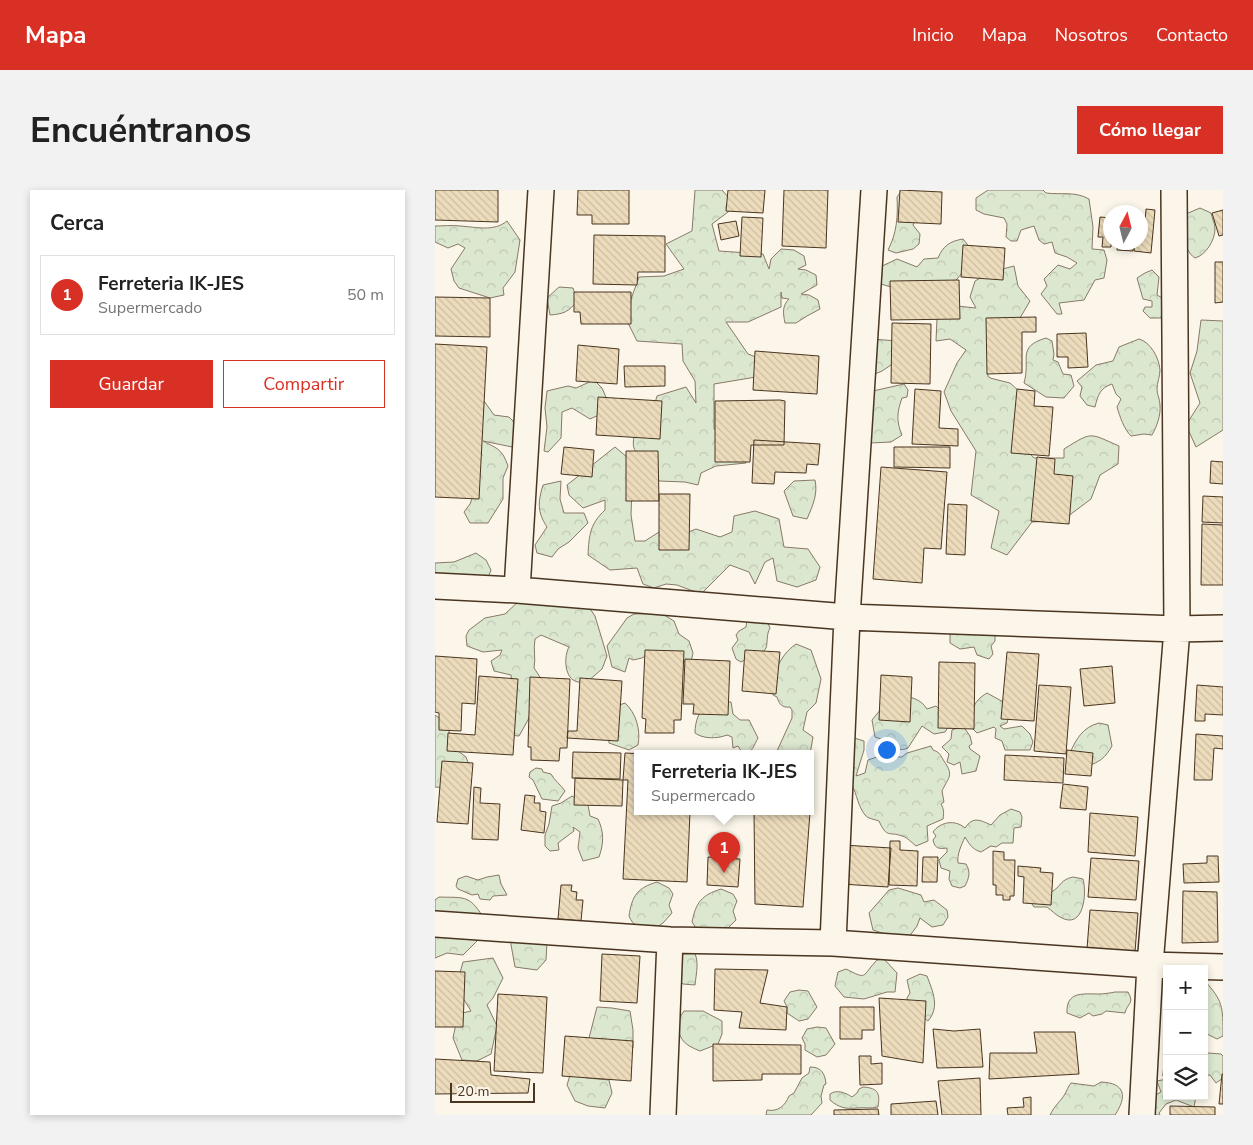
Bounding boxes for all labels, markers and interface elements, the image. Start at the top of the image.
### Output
text: Mapa [25,19,87,51]
text: Inicio [912,23,954,47]
text: Mapa [982,23,1027,47]
text: Nosotros [1055,23,1128,47]
text: Contacto [1156,23,1228,47]
button: Cómo llegar [1077,106,1223,154]
text: Encuéntranos [30,107,251,154]
north arrow [1103,205,1148,250]
text: Cerca [50,209,104,237]
text: Ferreteria IK-JES [98,271,244,297]
text: 1 [62,284,72,306]
text: 50 m [347,284,384,306]
text: Supermercado [98,297,202,319]
button: Guardar [50,360,213,408]
button: Compartir [223,360,385,408]
your location [874,737,900,763]
popup [634,750,814,815]
text: Ferreteria IK-JES [651,759,797,785]
text: Supermercado [651,785,755,807]
pin: 1 [708,832,740,873]
map controls [1163,965,1208,1100]
button: + [1163,965,1208,1010]
button: − [1163,1010,1208,1055]
button: layers [1163,1055,1208,1100]
scale bar [450,1080,535,1103]
text: 20 m [457,1082,489,1101]

